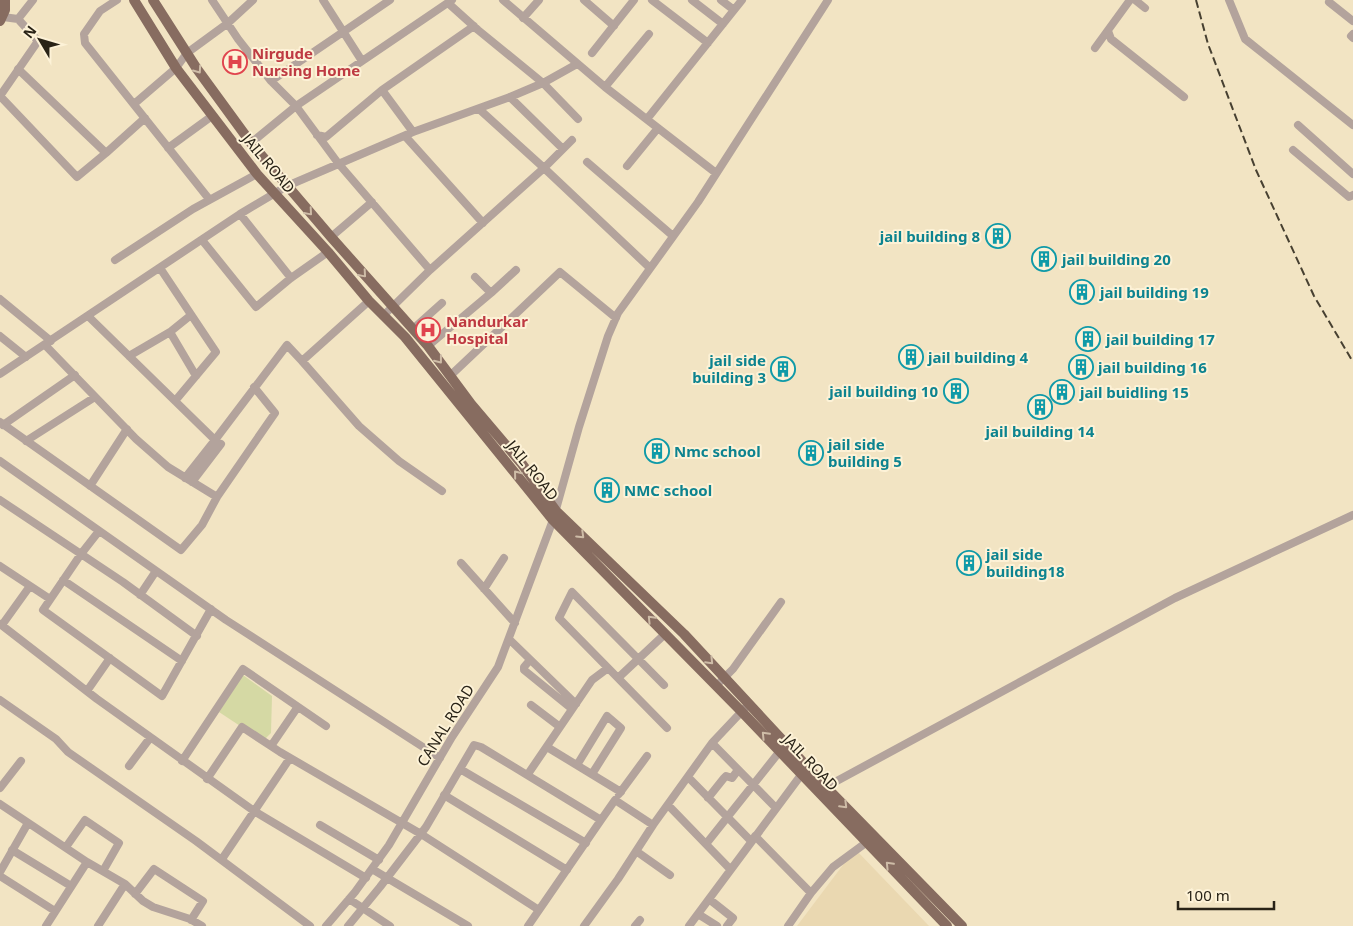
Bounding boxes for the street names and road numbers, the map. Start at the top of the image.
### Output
street label: JAIL ROAD [237,128,300,197]
street label: JAIL ROAD [501,434,563,504]
street label: CANAL ROAD [412,680,478,770]
street label: JAIL ROAD [777,728,843,795]

